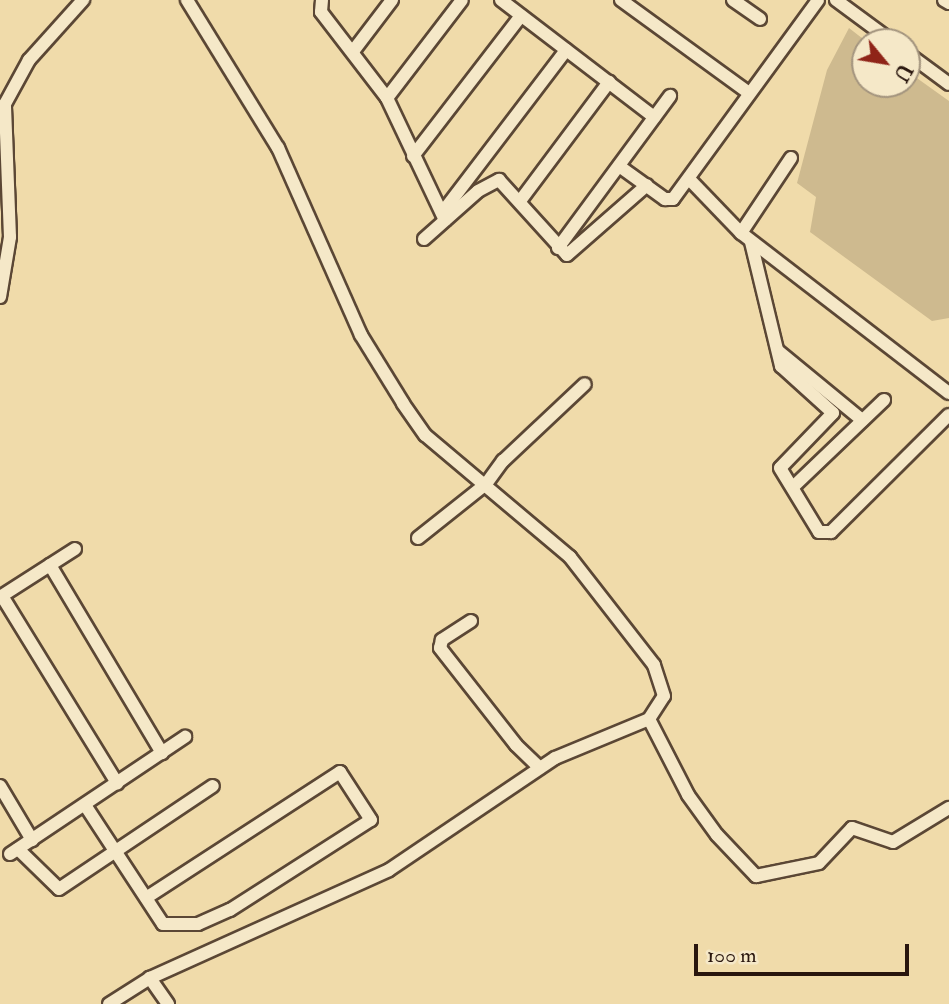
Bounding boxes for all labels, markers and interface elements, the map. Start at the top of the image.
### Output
north arrow [851,28,921,98]
text: U [888,60,917,85]
scale bar [697,930,912,974]
text: 100 m [707,942,757,969]

